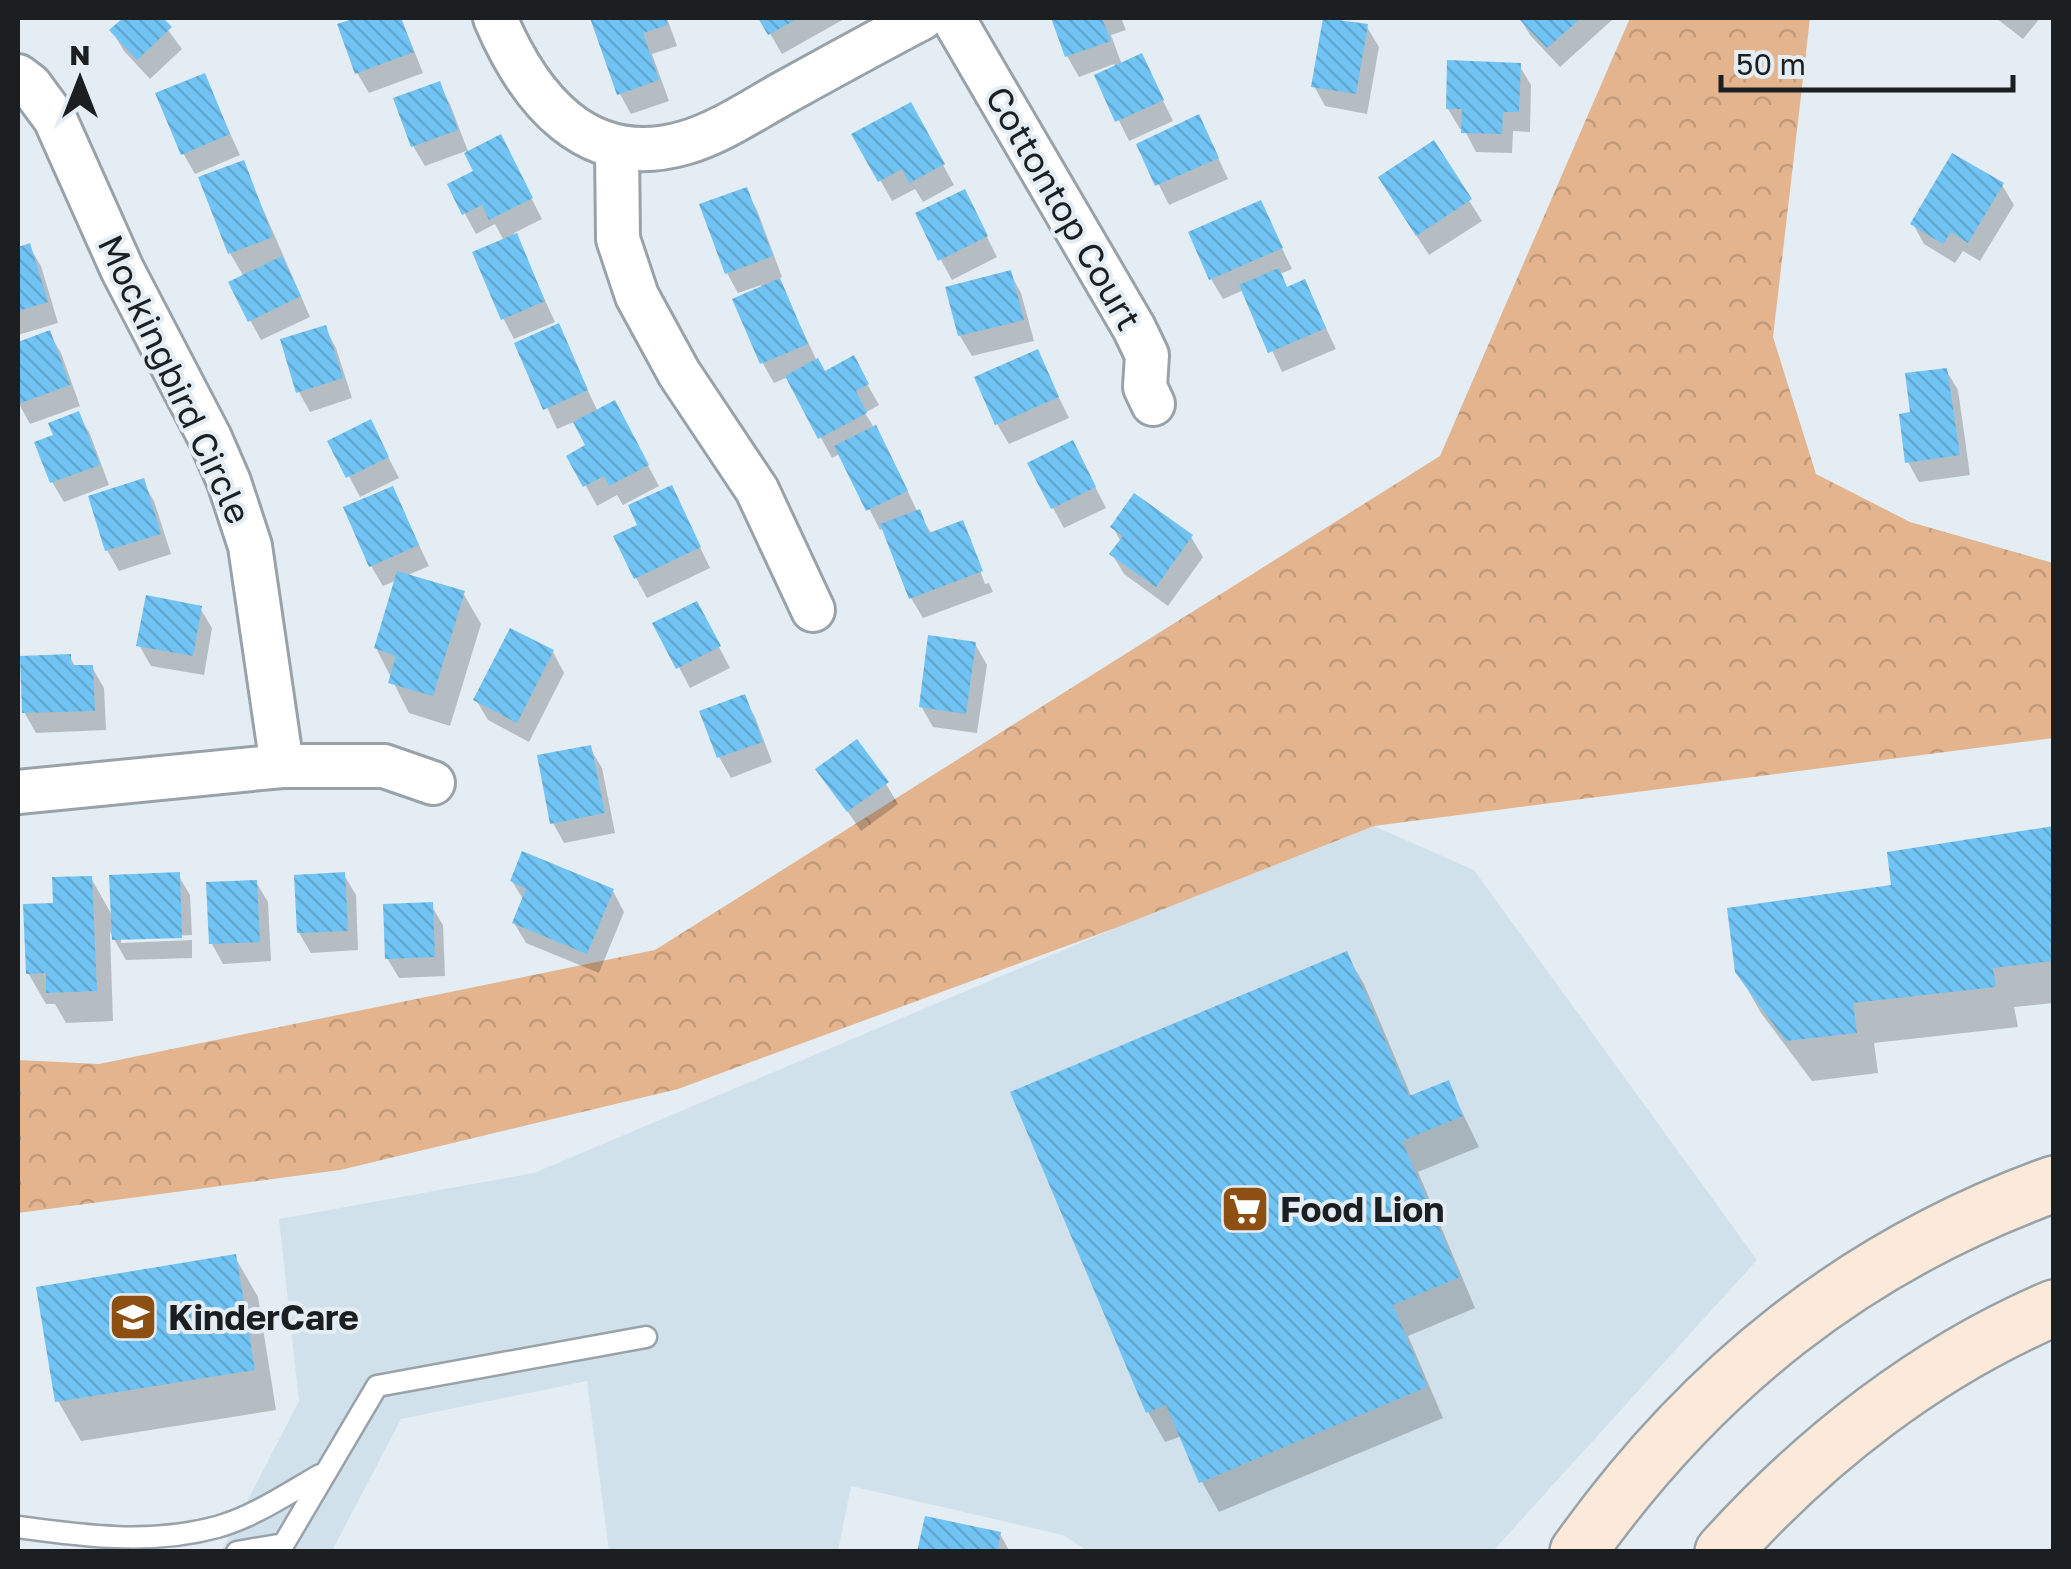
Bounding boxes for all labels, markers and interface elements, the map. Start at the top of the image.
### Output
north arrow [30,30,130,130]
scale bar [1721,30,2014,92]
text: N [69,38,91,71]
text: 50 m [1736,46,1806,82]
street label: Cottontop Court [977,79,1151,337]
street label: Mockingbird Circle [90,228,260,530]
supermarket icon: Food Lion [1219,1183,1271,1235]
place label: Food Lion [1280,1188,1444,1230]
school or university icon: KinderCare [107,1291,159,1343]
place label: KinderCare [168,1296,359,1338]

